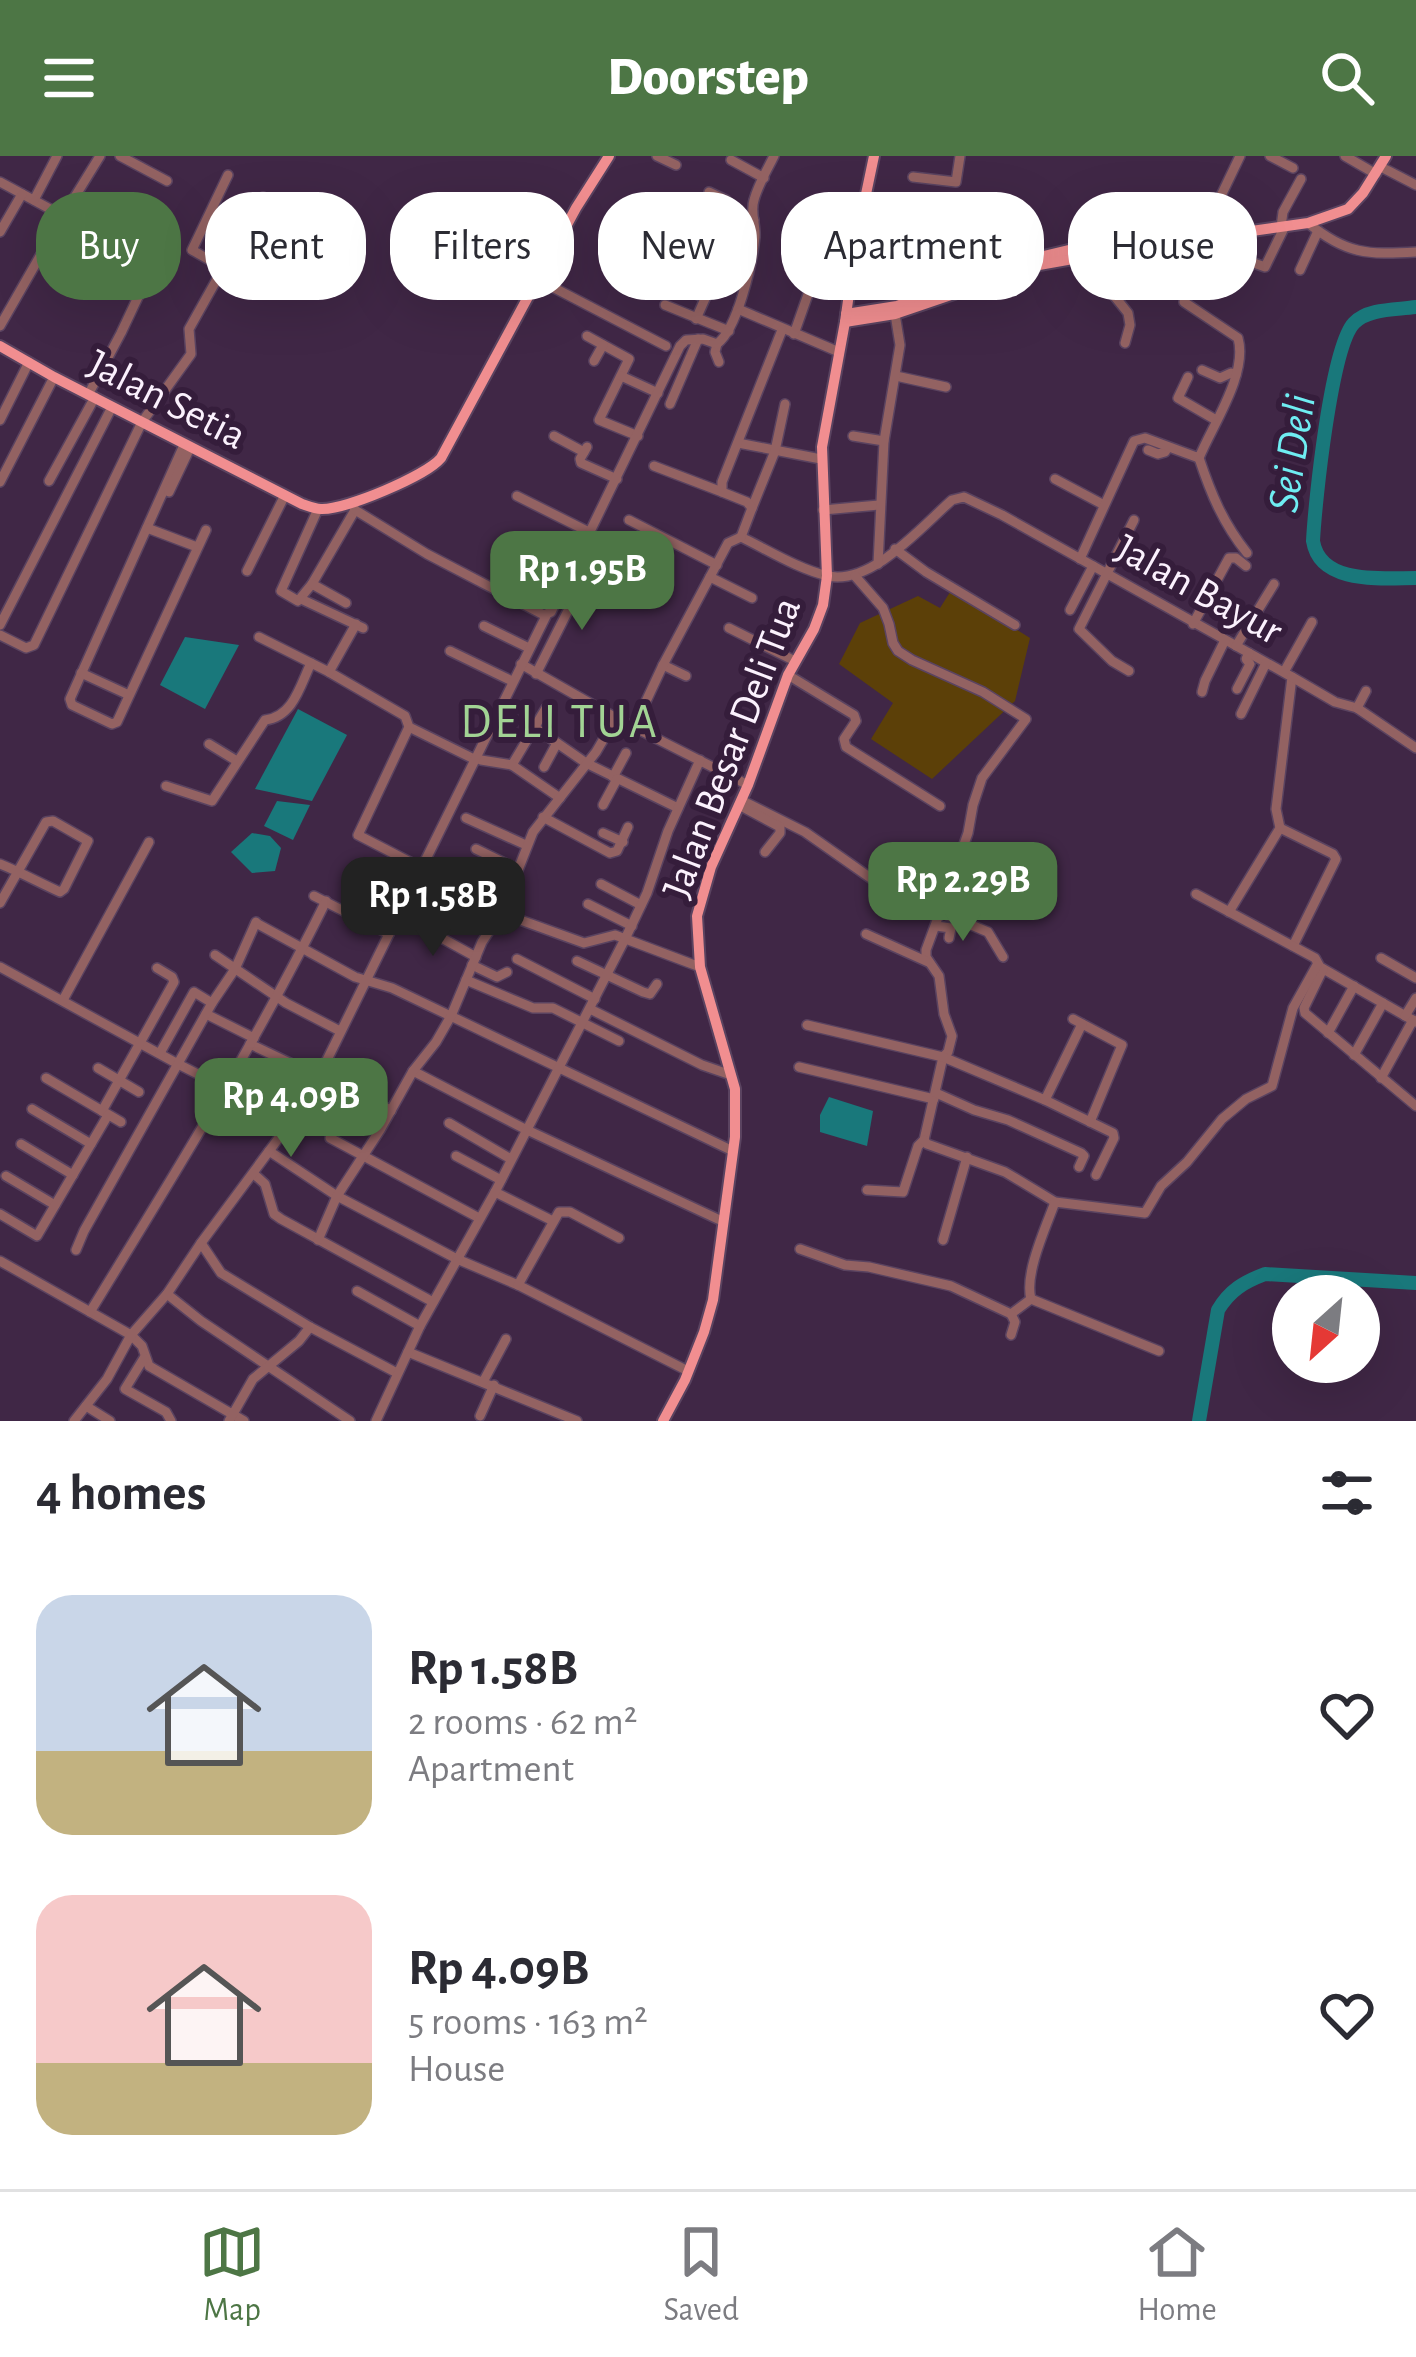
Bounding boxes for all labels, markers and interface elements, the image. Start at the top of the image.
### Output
icon: menu [36,45,102,111]
icon: search [1314,45,1380,111]
text: Doorstep [607,51,809,105]
chip: Buy [36,192,181,300]
chip: Rent [205,192,366,300]
chip: Filters [390,192,574,300]
chip: New [598,192,757,300]
chip: Apartment [781,192,1044,300]
chip: House [1068,192,1257,300]
street label: Jalan Setia [81,342,253,457]
water label: Sei Deli [1261,391,1324,516]
street label: Jalan Bayur [1109,527,1290,653]
pin: Rp 1.95B [458,531,706,633]
text: Rp 1.95B [517,550,647,589]
street label: Jalan Besar Deli Tua [655,592,809,904]
district label: DELI TUA [460,699,660,747]
pin: Rp 2.29B [839,842,1087,944]
pin: Rp 1.58B [309,857,557,959]
text: Rp 2.29B [895,861,1031,900]
text: Rp 1.58B [368,876,498,915]
pin: Rp 4.09B [167,1058,415,1160]
text: Rp 4.09B [222,1077,360,1116]
north arrow [1272,1275,1380,1383]
map controls [1272,1275,1380,1383]
icon: filters [1314,1460,1380,1526]
text: 4 homes [36,1468,206,1519]
icon: home [132,1643,276,1787]
text: Rp 1.58B [408,1643,578,1694]
icon: heart [1314,1682,1380,1748]
text: 2 rooms · 62 m² [408,1703,637,1742]
text: Apartment [408,1750,574,1789]
icon: home [132,1943,276,2087]
text: Rp 4.09B [408,1943,589,1994]
icon: heart [1314,1982,1380,2048]
text: 5 rooms · 163 m² [408,2003,648,2042]
text: House [408,2050,505,2089]
tab: Map [199,2219,265,2331]
tab: Saved [664,2219,739,2331]
tab: Home [1137,2219,1217,2331]

